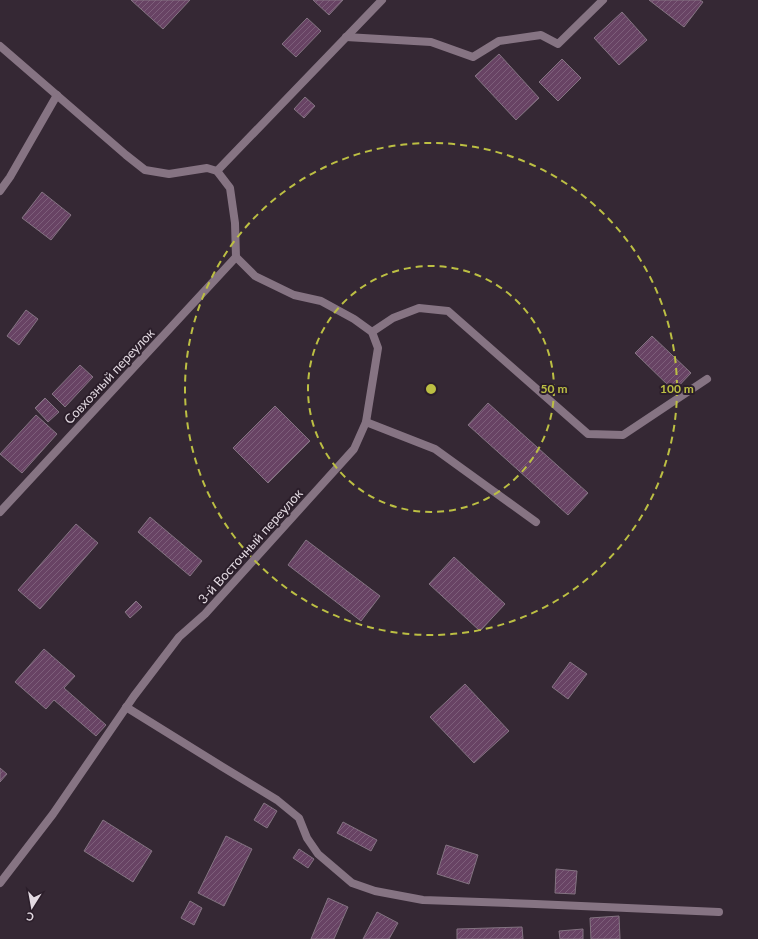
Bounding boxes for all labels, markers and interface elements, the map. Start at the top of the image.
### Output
street label: Совхозный переулок [61,325,158,427]
text: 50 m [541,381,567,396]
text: 100 m [660,381,694,396]
centre of rings [424,382,438,396]
street label: 3-й Восточный переулок [194,485,306,607]
north arrow [12,887,52,927]
text: С [24,910,35,924]

